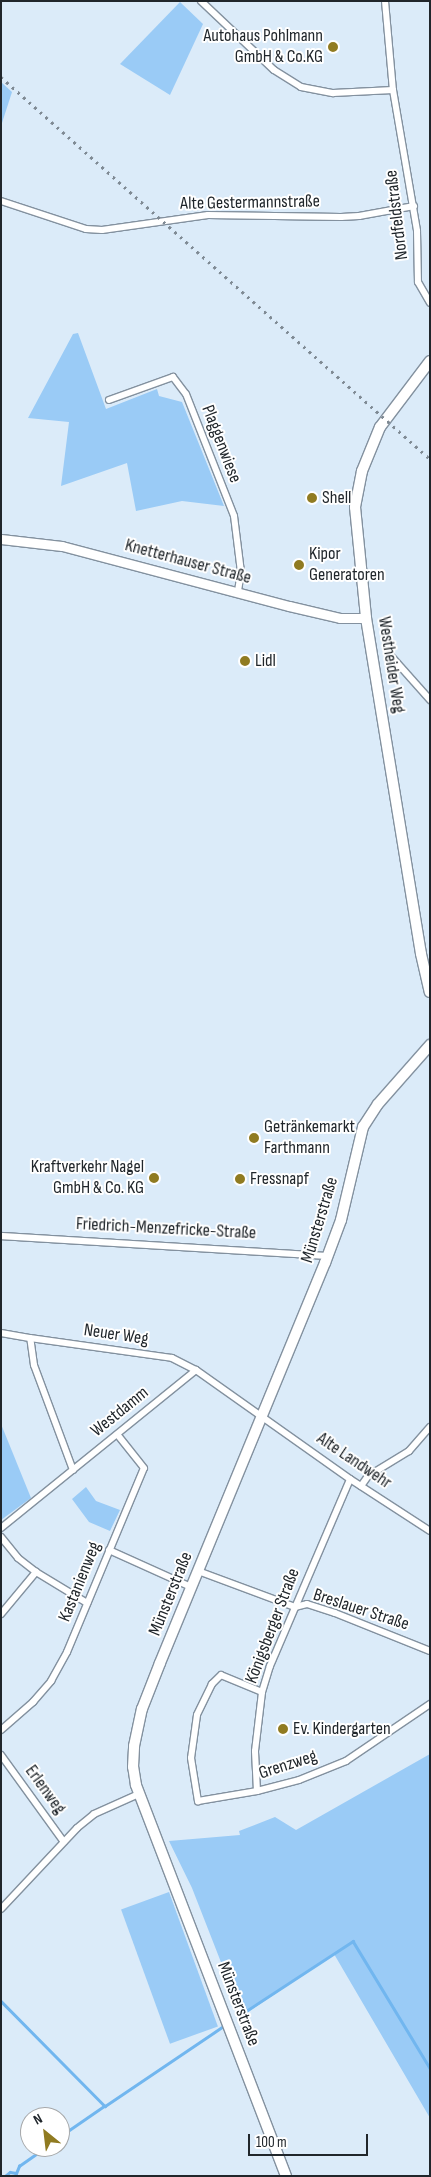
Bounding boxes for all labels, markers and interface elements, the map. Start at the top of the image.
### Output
place label: Autohaus Pohlmann GmbH & Co.KG [203,26,323,68]
marker: Autohaus Pohlmann GmbH & Co.KG [327,41,339,53]
street label: Nordfeldstraße [381,169,413,261]
street label: Alte Gestermannstraße [180,191,320,215]
street label: Plaggenwiese [196,402,246,486]
place label: Shell [322,487,351,509]
marker: Shell [306,492,318,504]
street label: Knetterhauser Straße [122,535,254,589]
place label: Kipor Generatoren [309,544,385,586]
marker: Kipor Generatoren [293,559,305,571]
street label: Westheider Weg [373,615,409,715]
place label: Lidl [255,650,276,672]
marker: Lidl [239,655,251,667]
place label: Getränkemarkt Farthmann [264,1117,355,1160]
marker: Getränkemarkt Farthmann [248,1132,260,1144]
place label: Kraftverkehr Nagel GmbH & Co. KG [31,1157,144,1200]
place label: Fressnapf [250,1168,309,1190]
marker: Kraftverkehr Nagel GmbH & Co. KG [148,1172,160,1184]
marker: Fressnapf [234,1173,246,1185]
street label: Münsterstraße [297,1175,343,1265]
street label: Friedrich-Menzefricke-Straße [75,1213,257,1245]
street label: Neuer Weg [82,1320,150,1350]
street label: Westdamm [87,1382,153,1442]
street label: Alte Landwehr [312,1428,396,1494]
street label: Kastanienweg [54,1539,106,1625]
street label: Münsterstraße [144,1549,198,1639]
street label: Königsberger Straße [241,1565,305,1687]
street label: Breslauer Straße [310,1584,412,1636]
place label: Ev. Kindergarten [293,1718,391,1740]
marker: Ev. Kindergarten [277,1723,289,1735]
street label: Grenzweg [256,1745,320,1785]
street label: Erlenweg [20,1761,70,1819]
street label: Münsterstraße [212,1959,264,2049]
north arrow [20,2107,70,2157]
text: N [31,2110,45,2129]
scale bar [251,2124,371,2156]
text: 100 m [256,2133,287,2152]

